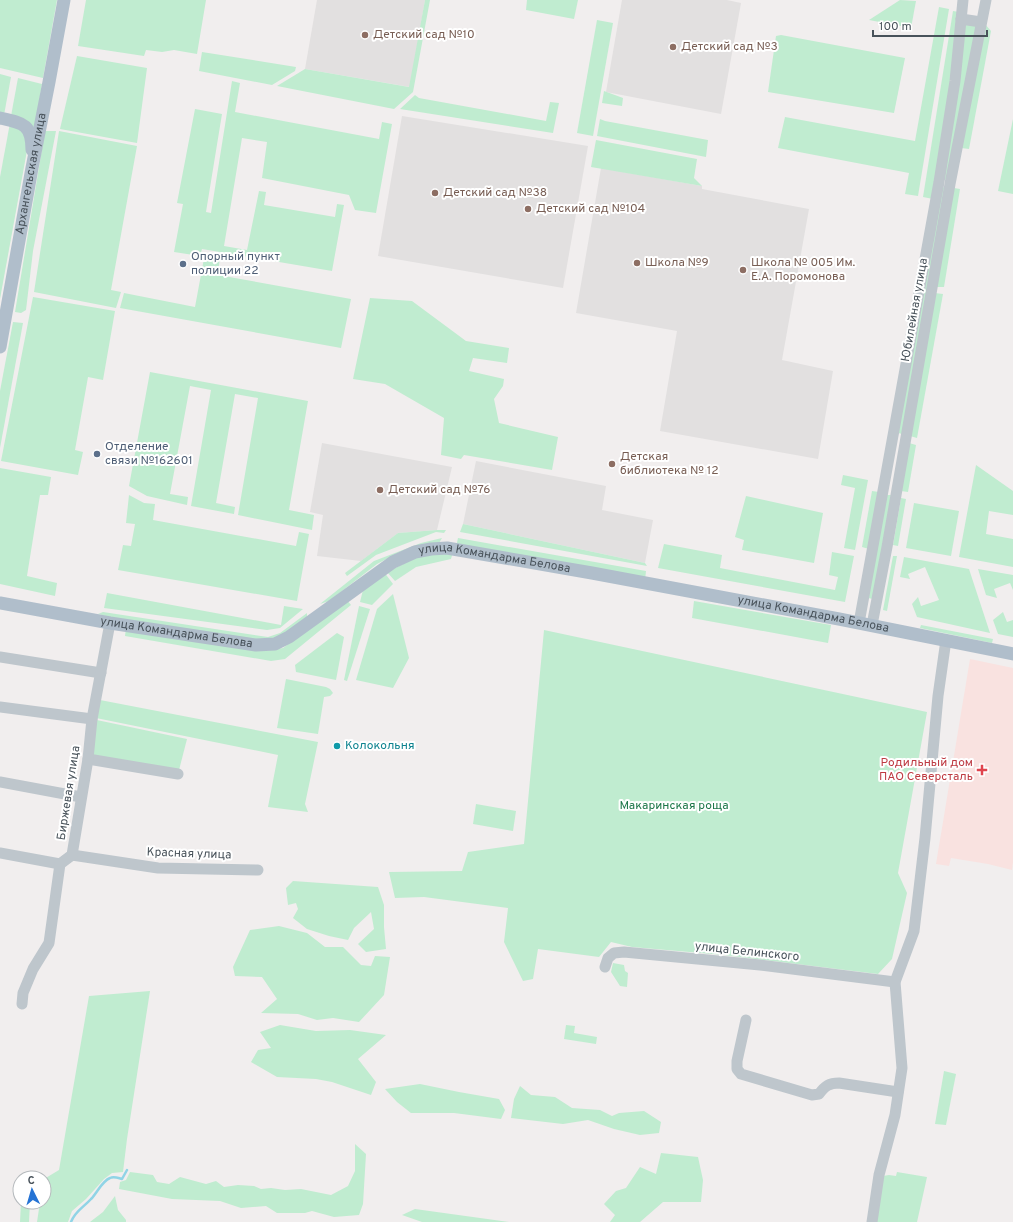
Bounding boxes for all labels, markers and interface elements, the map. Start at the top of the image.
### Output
scale bar [873,12,987,38]
text: 100 m [879,19,912,35]
place label: Детский сад №10 [373,27,475,43]
marker: Детский сад №10 [360,30,370,40]
place label: Детский сад №3 [681,39,778,55]
marker: Детский сад №3 [668,42,678,52]
street label: Архангельская улица [12,112,51,236]
place label: Детский сад №38 [443,185,547,201]
marker: Детский сад №38 [430,188,440,198]
place label: Детский сад №104 [536,201,645,217]
marker: Детский сад №104 [523,204,533,214]
place label: Опорный пункт полиции 22 [191,249,280,279]
place label: Школа №9 [645,255,709,271]
place label: Школа № 005 Им. Е.А. Поромонова [751,255,856,285]
street label: Юбилейная улица [898,257,932,363]
marker: Школа №9 [632,258,642,268]
marker: Опорный пункт полиции 22 [178,259,188,269]
marker: Школа № 005 Им. Е.А. Поромонова [738,265,748,275]
place label: Отделение связи №162601 [105,439,193,469]
marker: Отделение связи №162601 [92,449,102,459]
place label: Детская библиотека № 12 [620,449,719,479]
marker: Детская библиотека № 12 [607,459,617,469]
place label: Детский сад №76 [388,482,490,498]
marker: Детский сад №76 [375,485,385,495]
street label: улица Командарма Белова [417,540,572,577]
street label: улица Командарма Белова [736,592,890,637]
street label: улица Командарма Белова [99,613,254,652]
place label: Колокольня [345,738,414,754]
marker: Колокольня [332,741,342,751]
street label: Биржевая улица [54,745,84,841]
place label: Родильный дом ПАО Северсталь [879,755,973,785]
marker: Родильный дом ПАО Северсталь [976,764,988,776]
park label: Макаринская роща [619,798,729,814]
street label: Красная улица [146,845,232,863]
street label: улица Белинского [694,939,800,965]
north arrow [12,1170,52,1210]
text: С [27,1174,35,1188]

